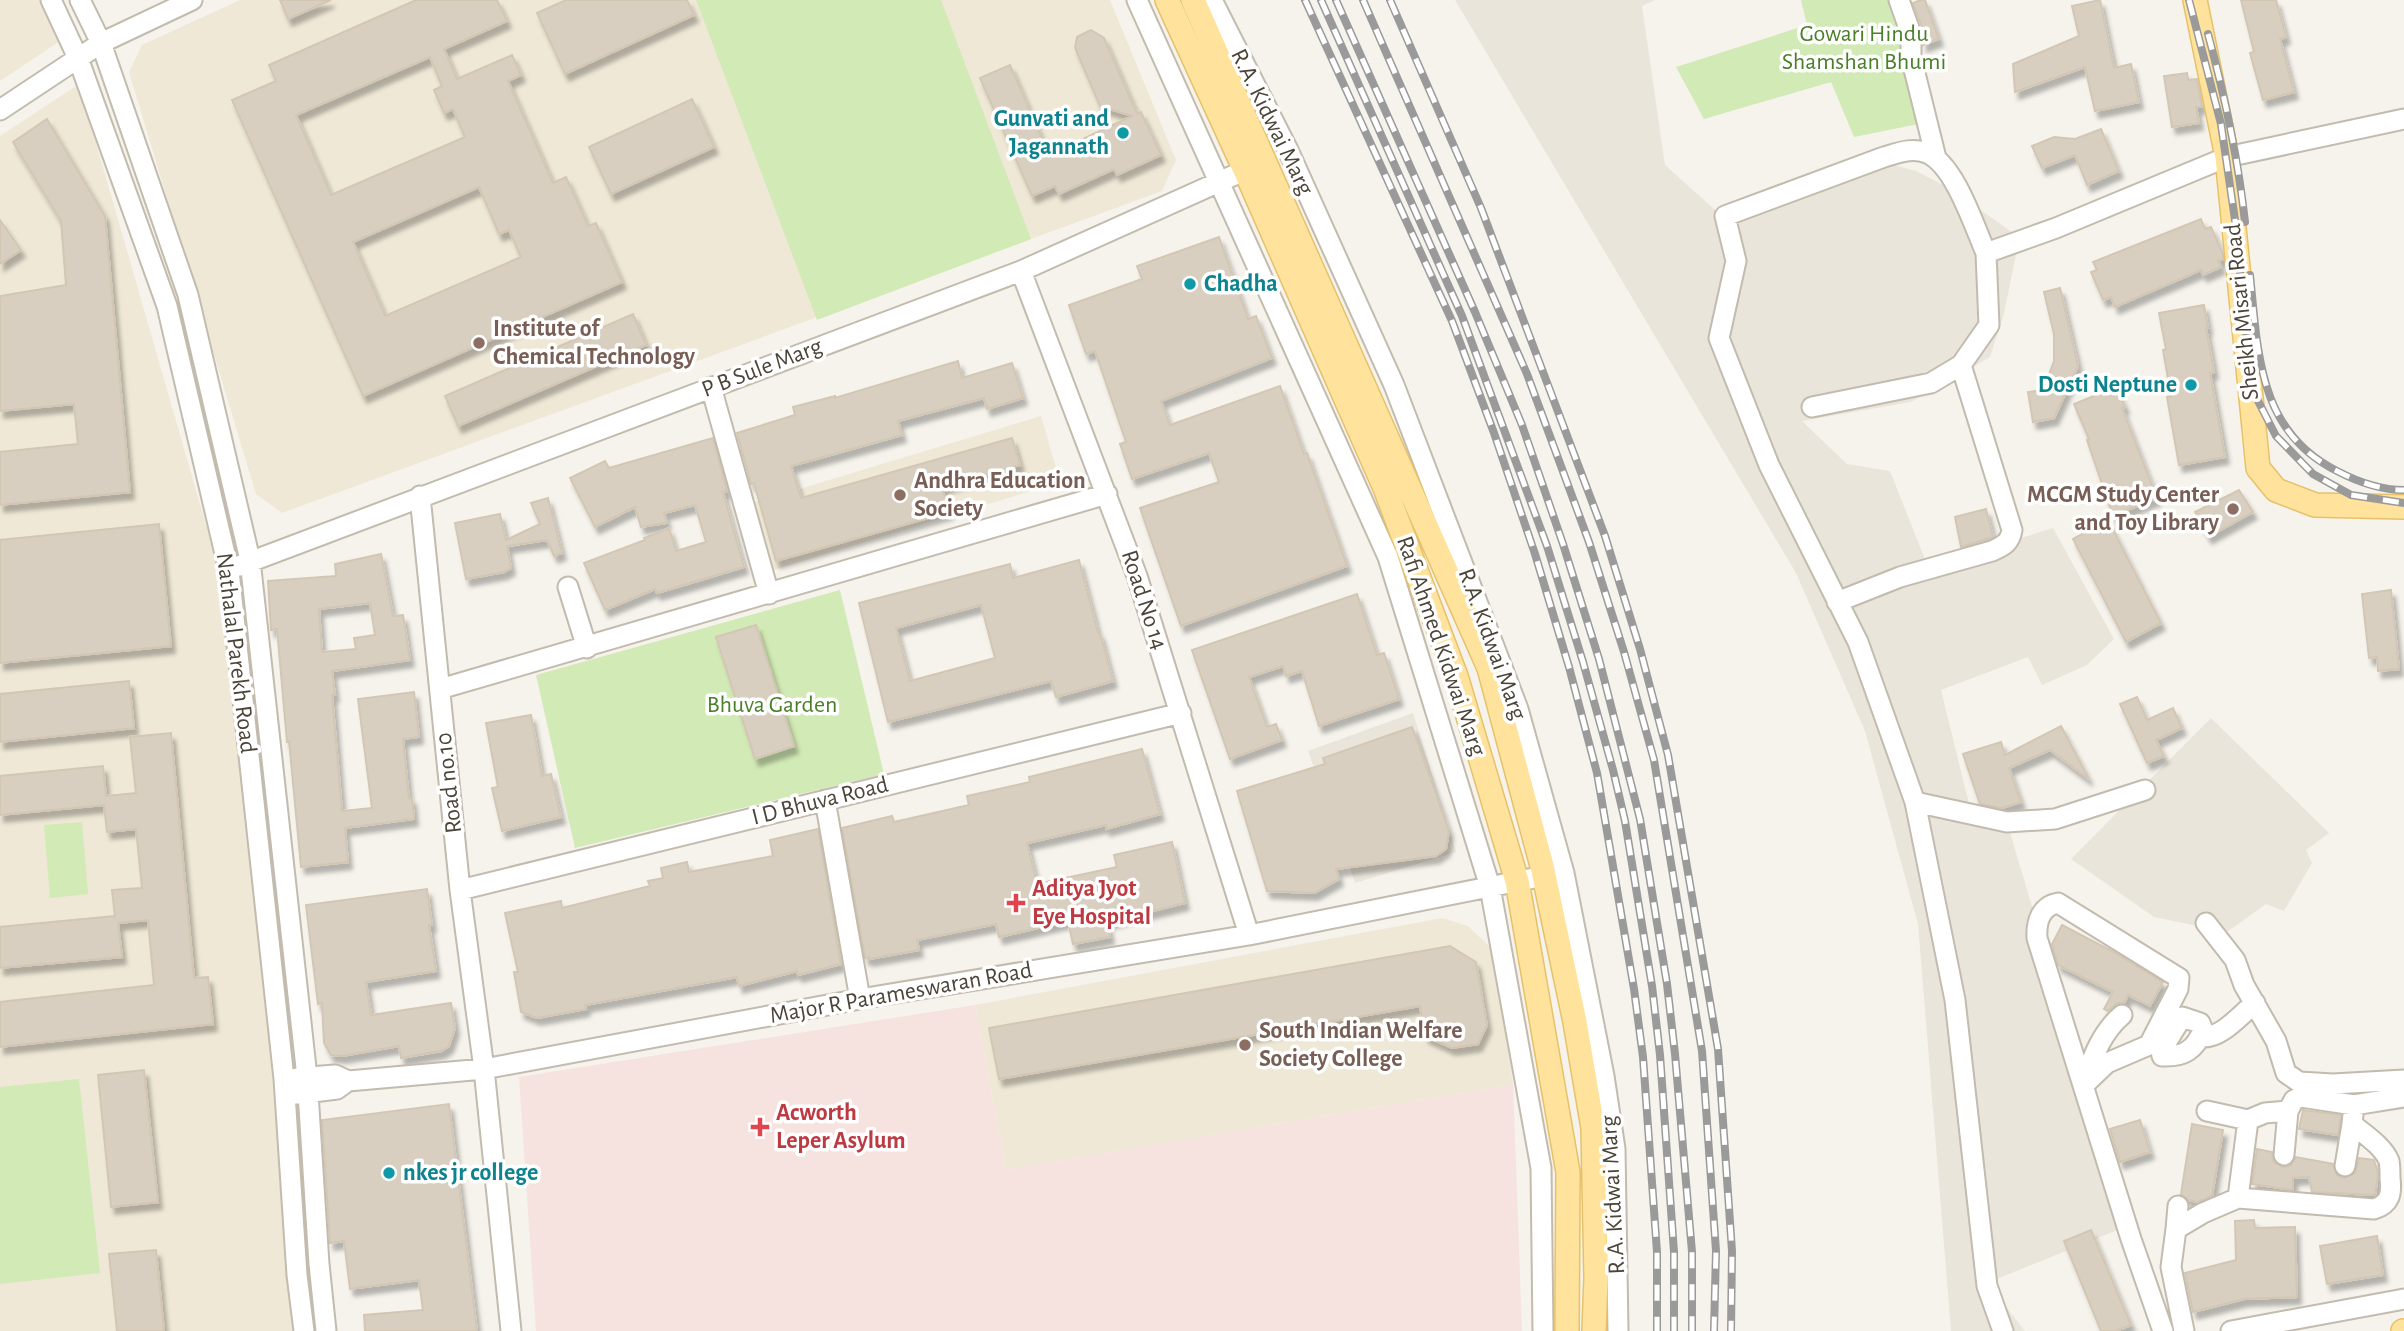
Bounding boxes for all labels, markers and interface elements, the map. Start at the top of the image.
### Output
park label: Gowari Hindu Shamshan Bhumi [1782,22,1946,74]
street label: R.A. Kidwai Marg [1226,45,1318,199]
place label: Gunvati and Jagannath [994,107,1109,159]
marker: Gunvati and Jagannath [1115,125,1131,141]
street label: Sheikh Misari Road [2221,222,2263,402]
place label: Chadha [1204,272,1278,296]
marker: Chadha [1182,276,1198,292]
place label: Institute of Chemical Technology [493,317,695,369]
street label: P B Sule Marg [699,334,826,402]
marker: Institute of Chemical Technology [471,335,487,351]
place label: Dosti Neptune [2038,373,2177,397]
marker: Dosti Neptune [2183,377,2199,393]
place label: Andhra Education Society [914,469,1086,521]
place label: MCGM Study Center and Toy Library [2027,483,2220,535]
marker: Andhra Education Society [892,487,908,503]
marker: MCGM Study Center and Toy Library [2225,501,2241,517]
street label: Rafi Ahmed Kidwai Marg [1392,533,1490,759]
street label: Road No 14 [1117,547,1171,653]
street label: Nathalal Parekh Road [212,551,260,755]
street label: R.A. Kidwai Marg [1454,565,1531,723]
park label: Bhuva Garden [707,693,837,717]
street label: Road no.10 [432,731,466,835]
street label: I D Bhuva Road [749,772,891,830]
place label: Aditya Jyot Eye Hospital [1032,877,1151,929]
marker: Aditya Jyot Eye Hospital [1006,893,1026,913]
street label: Major R Parameswaran Road [768,958,1034,1028]
place label: South Indian Welfare Society College [1259,1019,1463,1071]
marker: South Indian Welfare Society College [1237,1037,1253,1053]
place label: Acworth Leper Asylum [776,1101,906,1153]
street label: R.A. Kidwai Marg [1597,1115,1629,1275]
marker: Acworth Leper Asylum [750,1117,770,1137]
place label: nkes jr college [403,1161,538,1185]
marker: nkes jr college [381,1165,397,1181]

